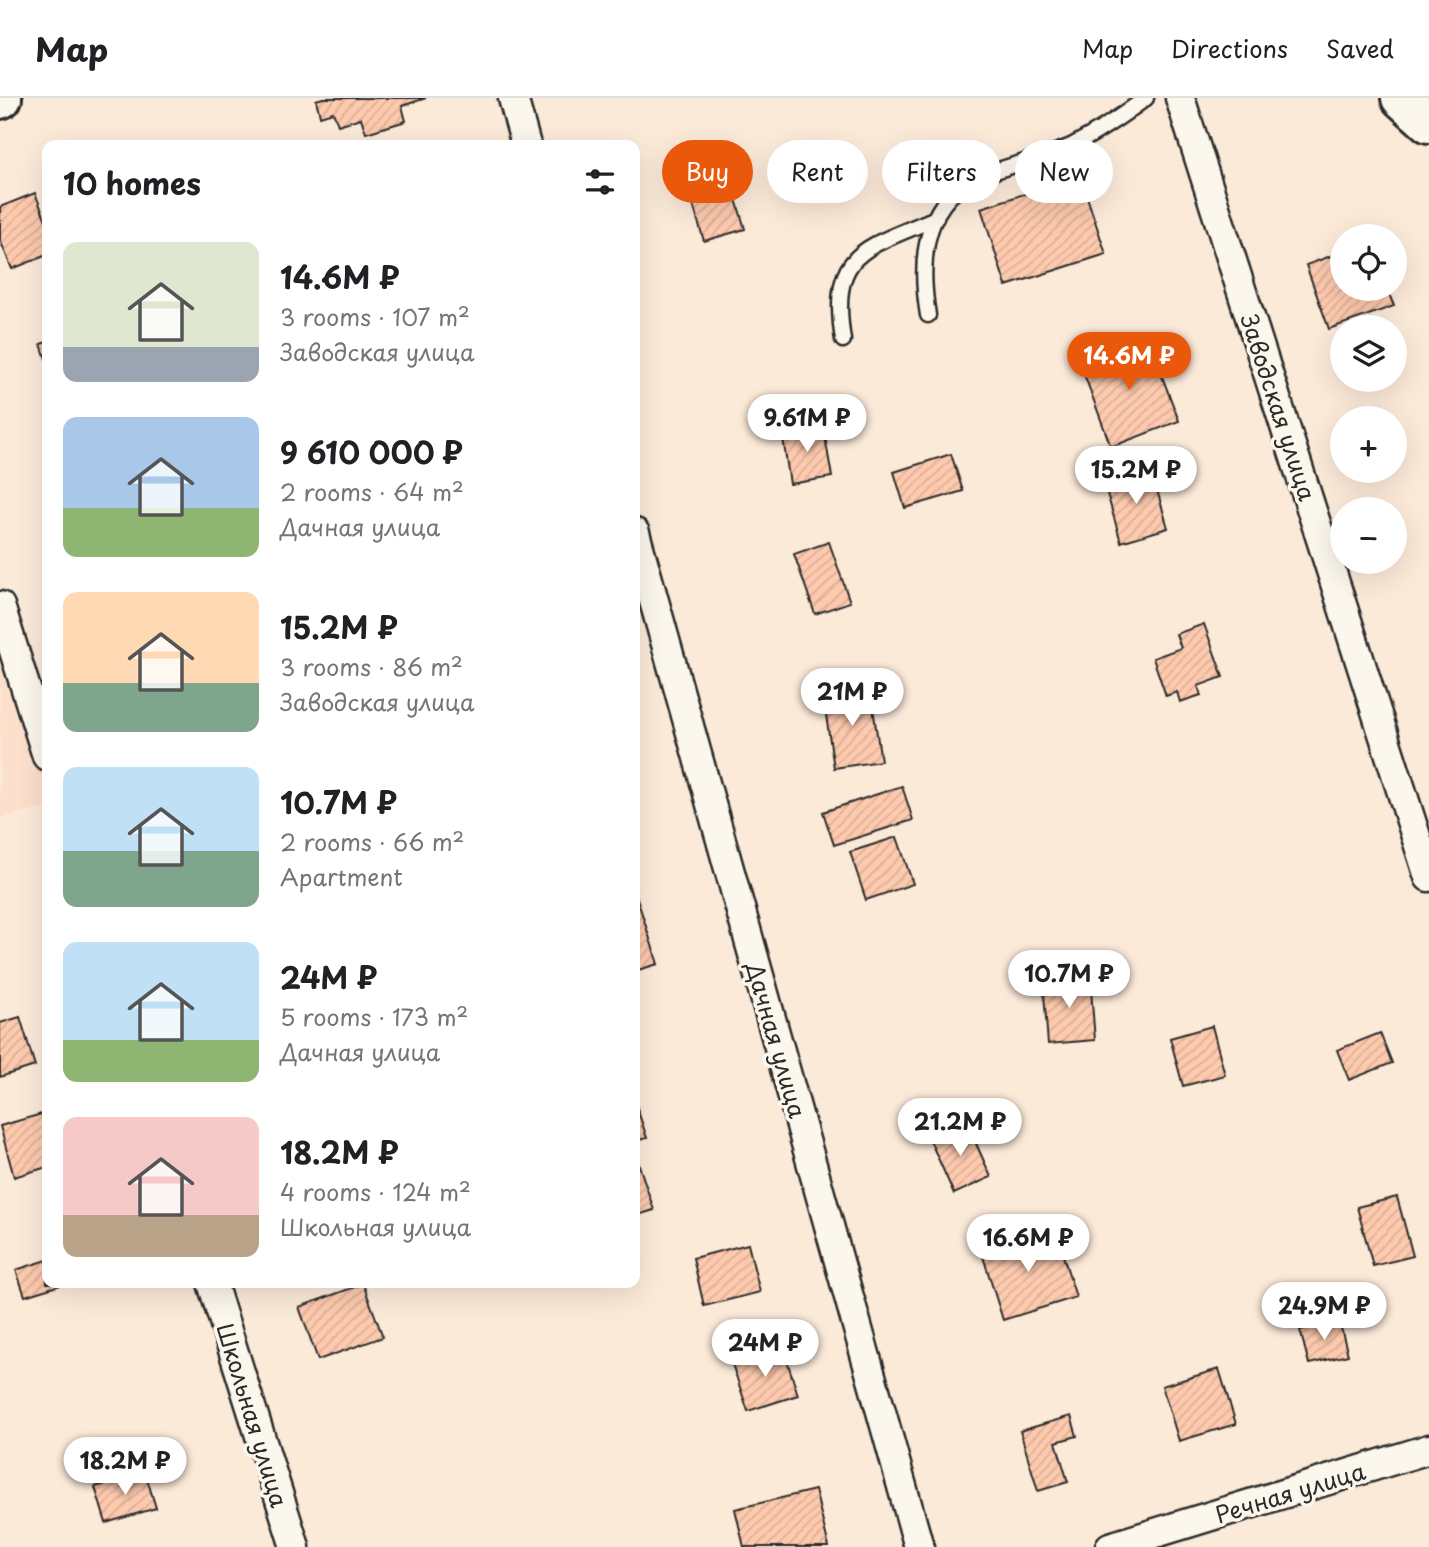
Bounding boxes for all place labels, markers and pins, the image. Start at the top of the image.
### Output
pin: 14.6M ₽ [1064,332,1194,392]
pin: 9.61M ₽ [742,394,872,454]
pin: 15.2M ₽ [1071,446,1201,506]
pin: 21M ₽ [803,668,901,728]
pin: 10.7M ₽ [1004,950,1134,1010]
pin: 21.2M ₽ [895,1098,1025,1158]
pin: 16.6M ₽ [963,1214,1093,1274]
pin: 24.9M ₽ [1259,1282,1389,1342]
pin: 24M ₽ [716,1320,814,1379]
pin: 18.2M ₽ [60,1438,190,1497]

